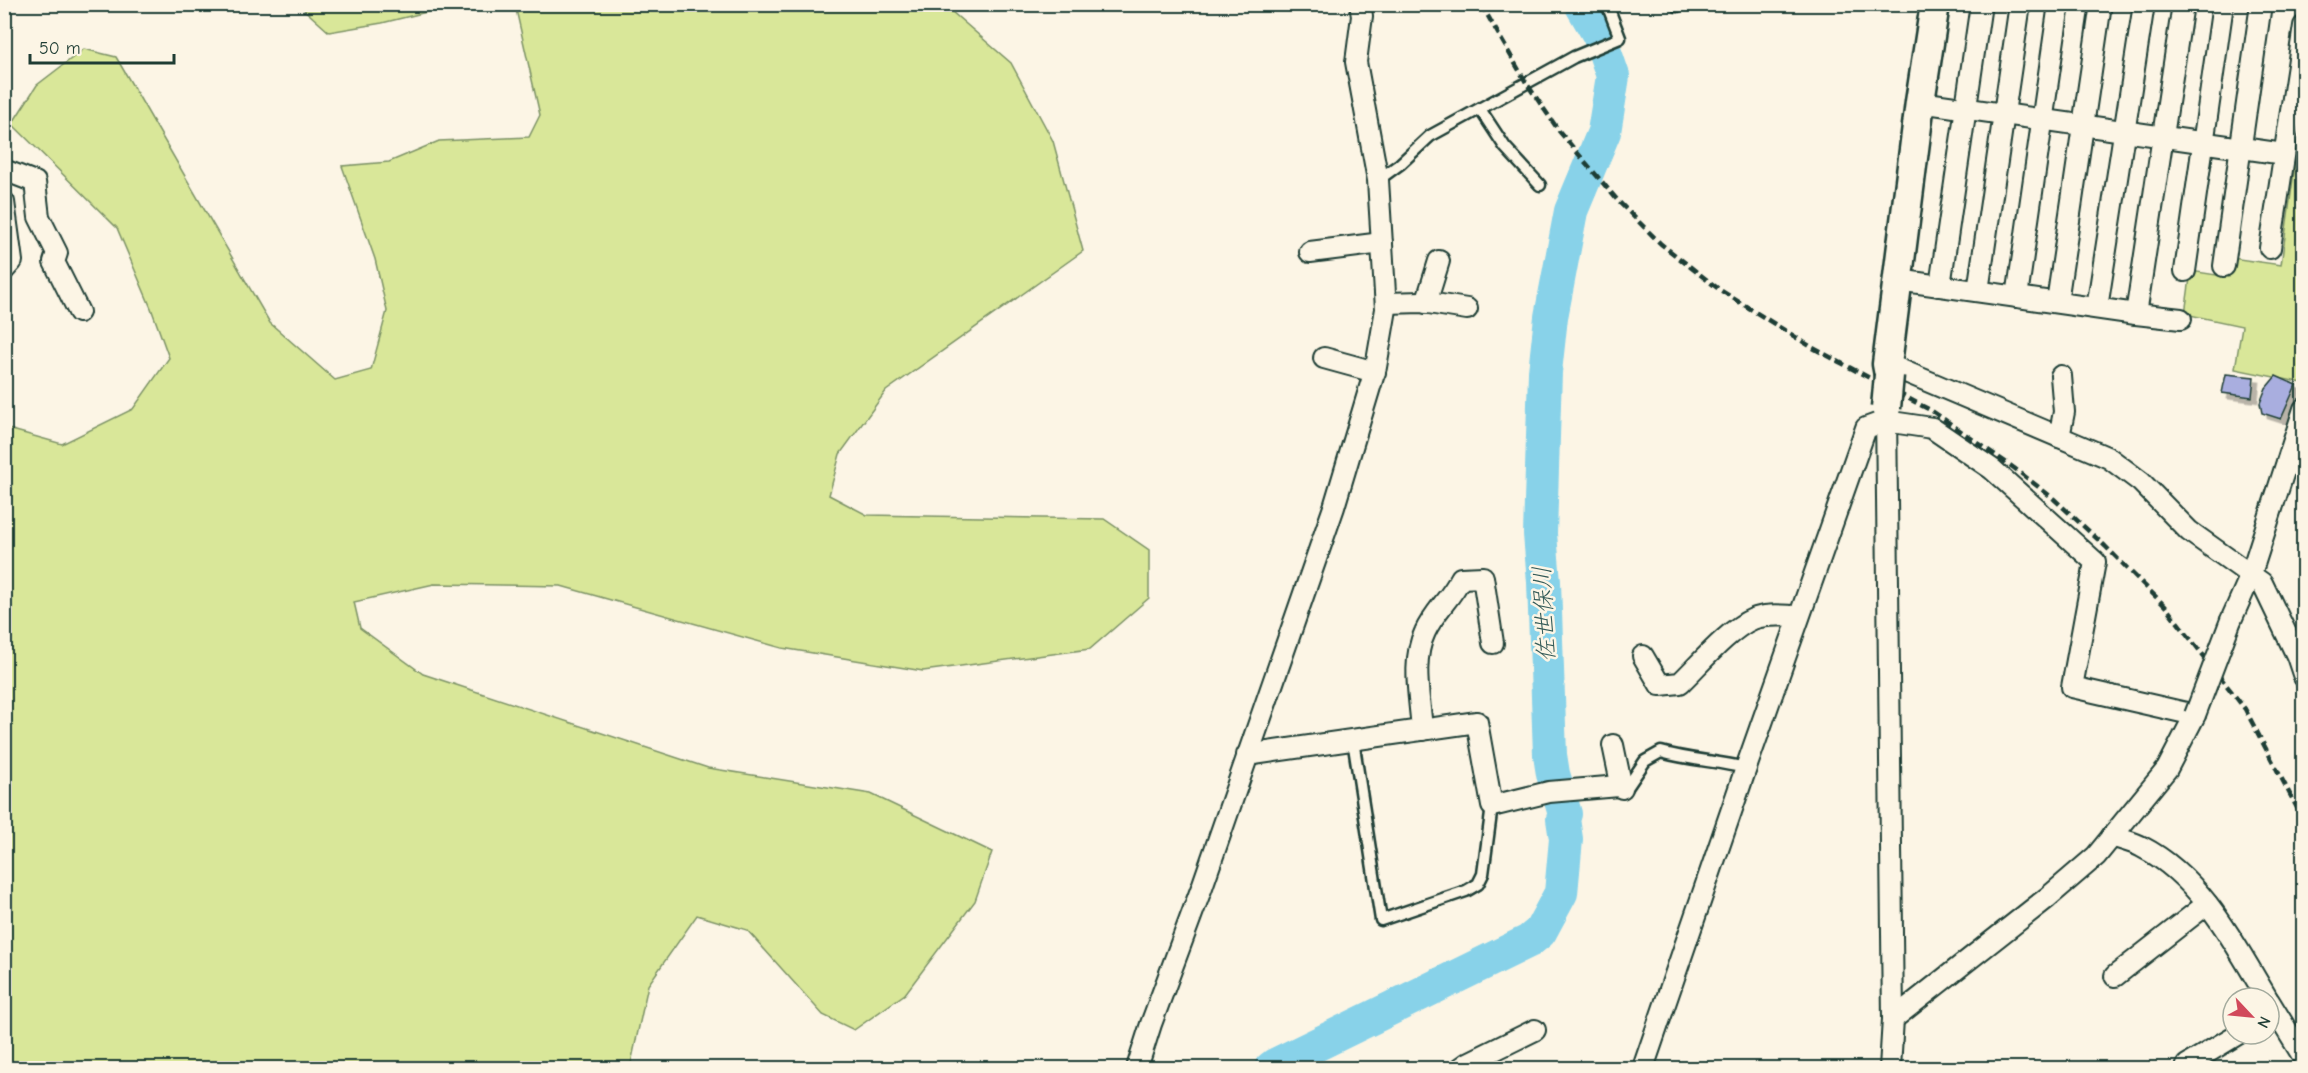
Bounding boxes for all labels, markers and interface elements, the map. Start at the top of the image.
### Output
scale bar [30,27,174,65]
text: 50 m [39,38,81,59]
water label: 佐世保川 [1528,565,1560,663]
north arrow [2221,986,2281,1046]
text: N [2253,1014,2274,1031]

